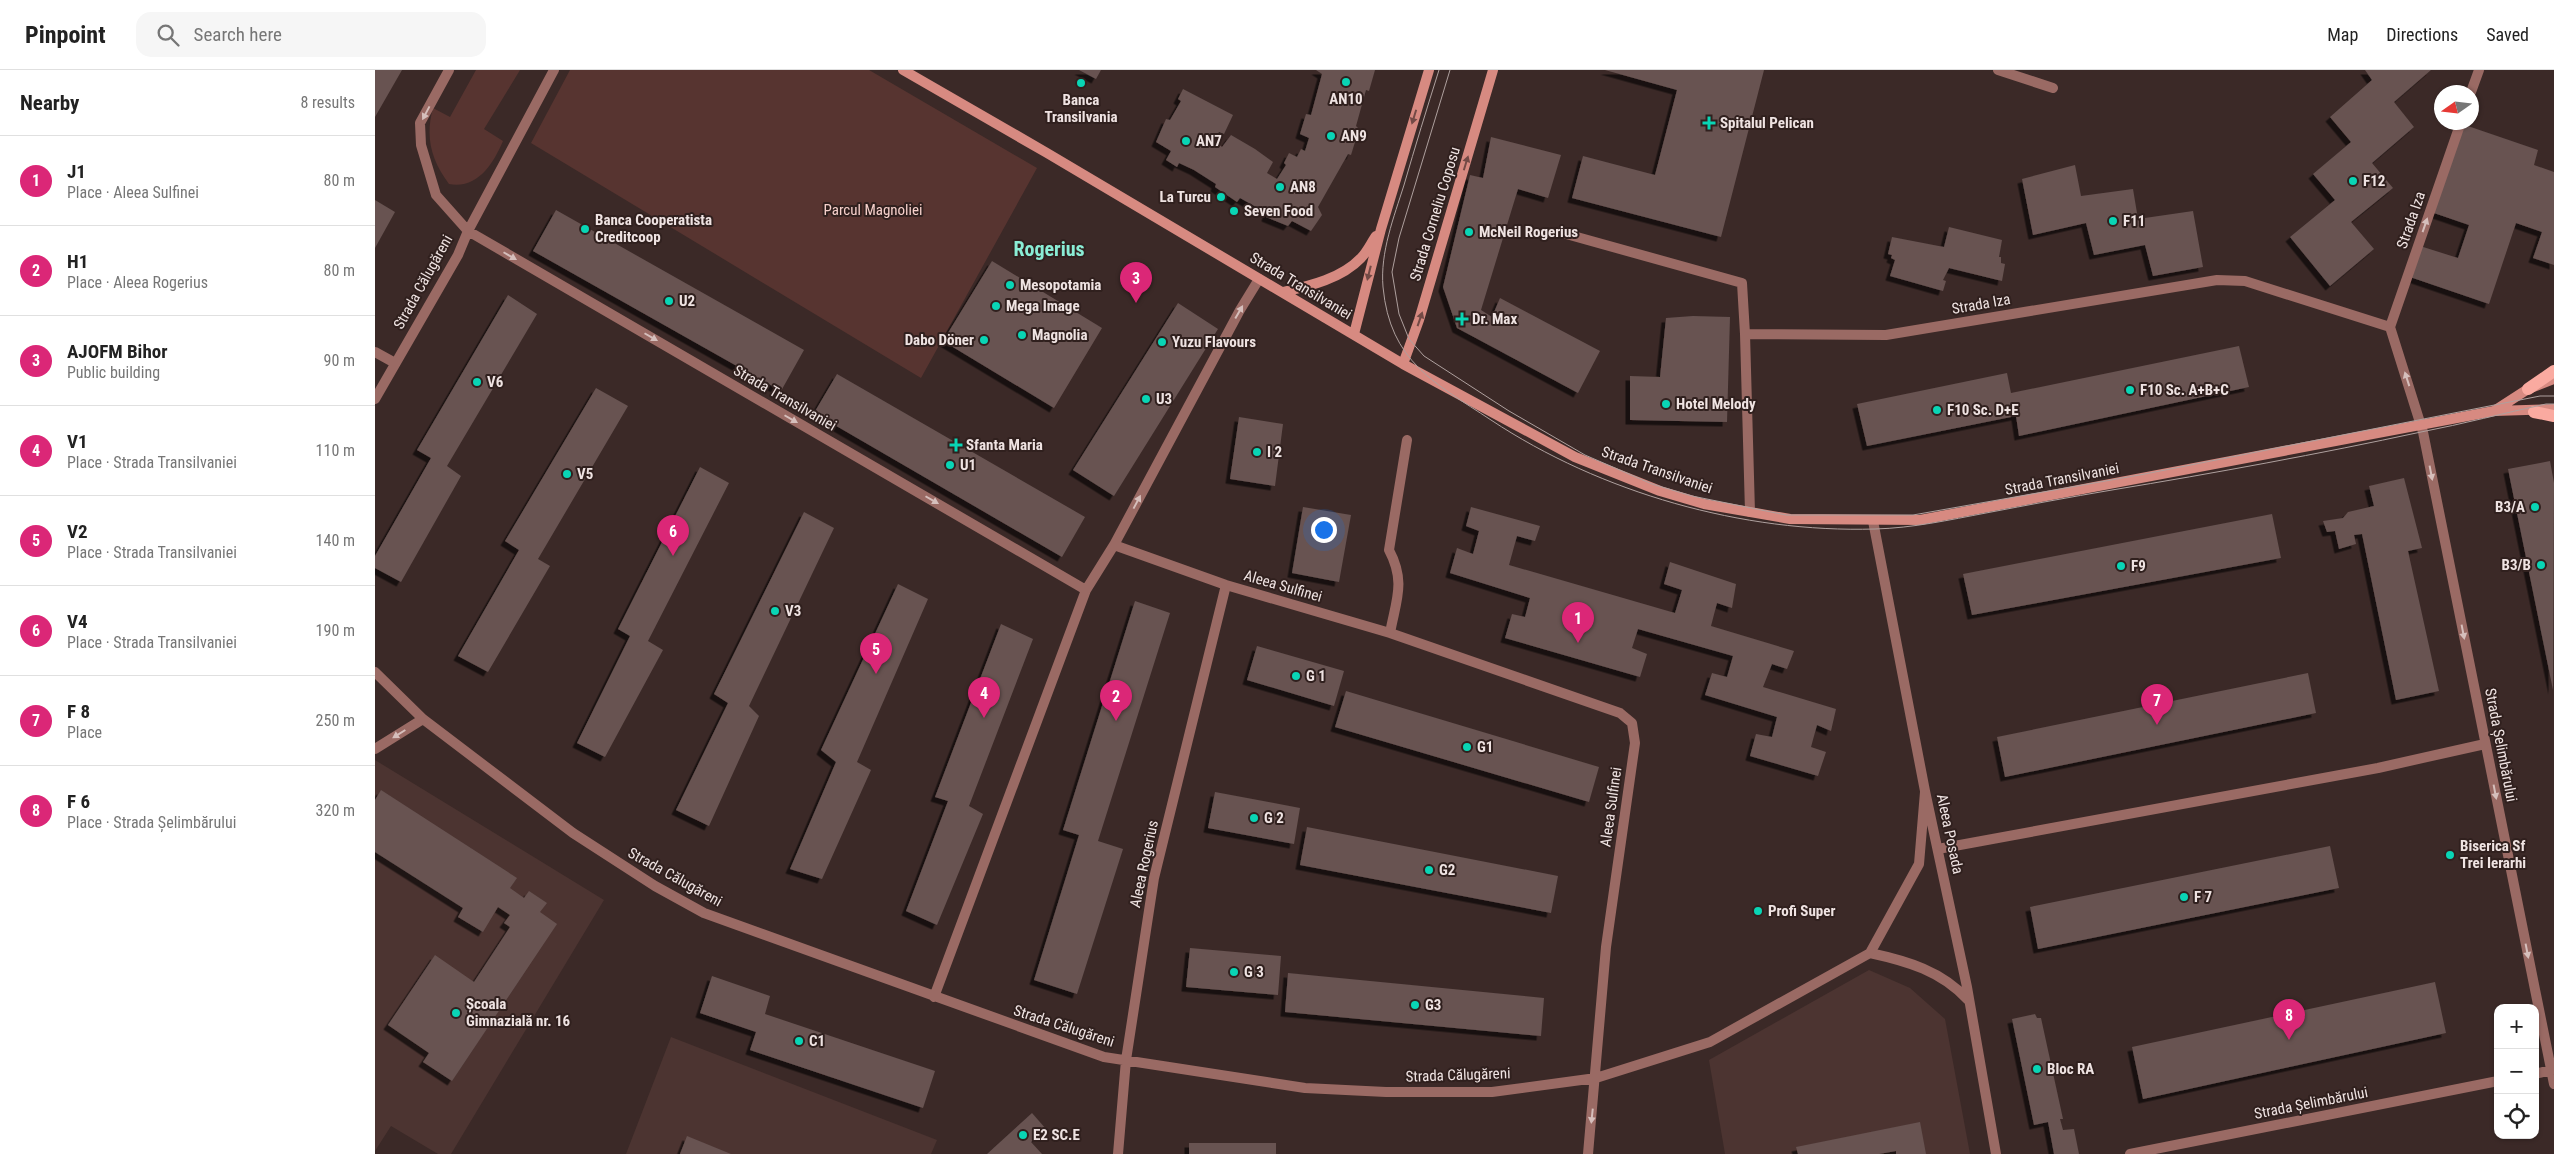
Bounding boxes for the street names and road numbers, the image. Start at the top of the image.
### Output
street label: Strada Corneliu Coposu [1406,145,1464,283]
street label: Strada Iza [2393,189,2429,251]
street label: Strada Călugăreni [390,232,456,332]
street label: Strada Transilvaniei [1247,248,1355,324]
street label: Strada Iza [1950,290,2012,318]
street label: Strada Transilvaniei [730,361,840,435]
street label: Strada Transilvaniei [1599,443,1715,497]
street label: Strada Transilvaniei [2003,459,2121,499]
street label: Aleea Sulfinei [1242,566,1324,606]
street label: Strada Șelimbărului [2481,687,2521,803]
street label: Aleea Sulfinei [1596,766,1626,848]
street label: Aleea Posada [1933,792,1967,876]
street label: Aleea Rogerius [1126,819,1162,909]
street label: Strada Călugăreni [625,844,725,910]
street label: Strada Călugăreni [1011,1001,1117,1051]
street label: Strada Călugăreni [1405,1064,1511,1086]
street label: Strada Șelimbărului [2253,1083,2369,1123]

